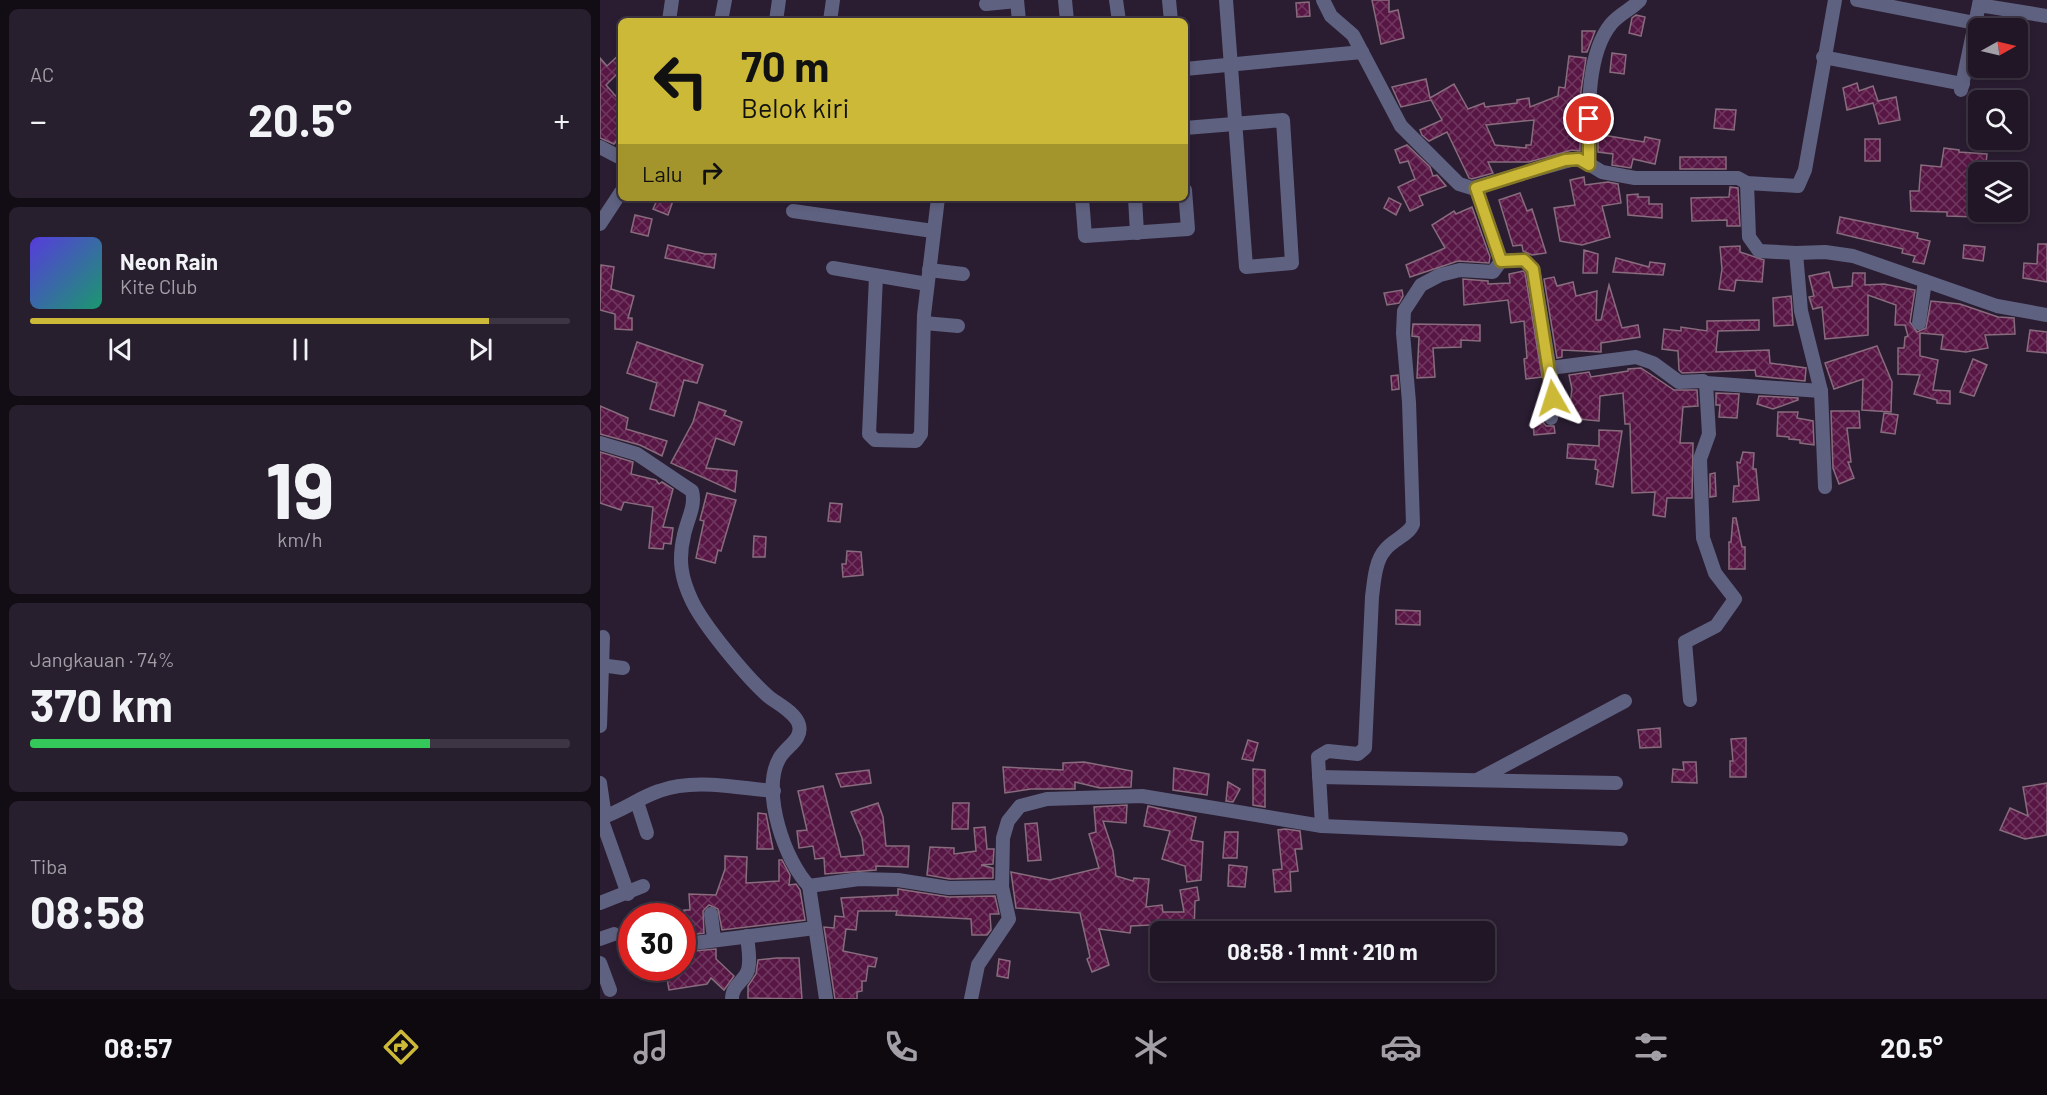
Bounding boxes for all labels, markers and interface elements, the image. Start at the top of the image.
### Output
north arrow [1968,18,2028,78]
map controls [1968,18,2028,222]
text: 70 m [741,40,829,90]
icon: left [642,42,720,120]
text: AC [30,62,54,86]
button: search [1968,90,2028,150]
text: Belok kiri [741,91,849,123]
text: 20.5° [248,92,352,146]
pin [1563,93,1614,144]
text: − [30,100,47,140]
text: + [554,100,570,140]
icon: arrive [1572,102,1605,135]
icon: right [695,156,728,189]
text: Lalu [642,160,683,186]
button: layers [1968,162,2028,222]
text: Neon Rain [120,248,218,274]
text: Kite Club [120,274,197,298]
icon: previous [104,333,137,366]
icon: pause [284,333,317,366]
icon: next [464,333,497,366]
position arrow [1521,366,1585,430]
text: 19 [265,441,335,535]
text: km/h [277,527,323,551]
text: Jangkauan · 74% [30,647,175,671]
text: 370 km [30,677,173,731]
text: Tiba [30,854,67,878]
text: 08:58 [30,884,145,938]
speed limit sign: 30 [618,903,696,981]
text: 08:58 · 1 mnt · 210 m [1227,938,1418,964]
icon: directions [380,1026,422,1068]
icon: music [630,1026,672,1068]
icon: phone [880,1026,922,1068]
icon: climate [1130,1026,1172,1068]
icon: car [1380,1026,1422,1068]
icon: filters [1630,1026,1672,1068]
text: 08:57 [104,1031,172,1063]
text: 20.5° [1880,1031,1943,1063]

